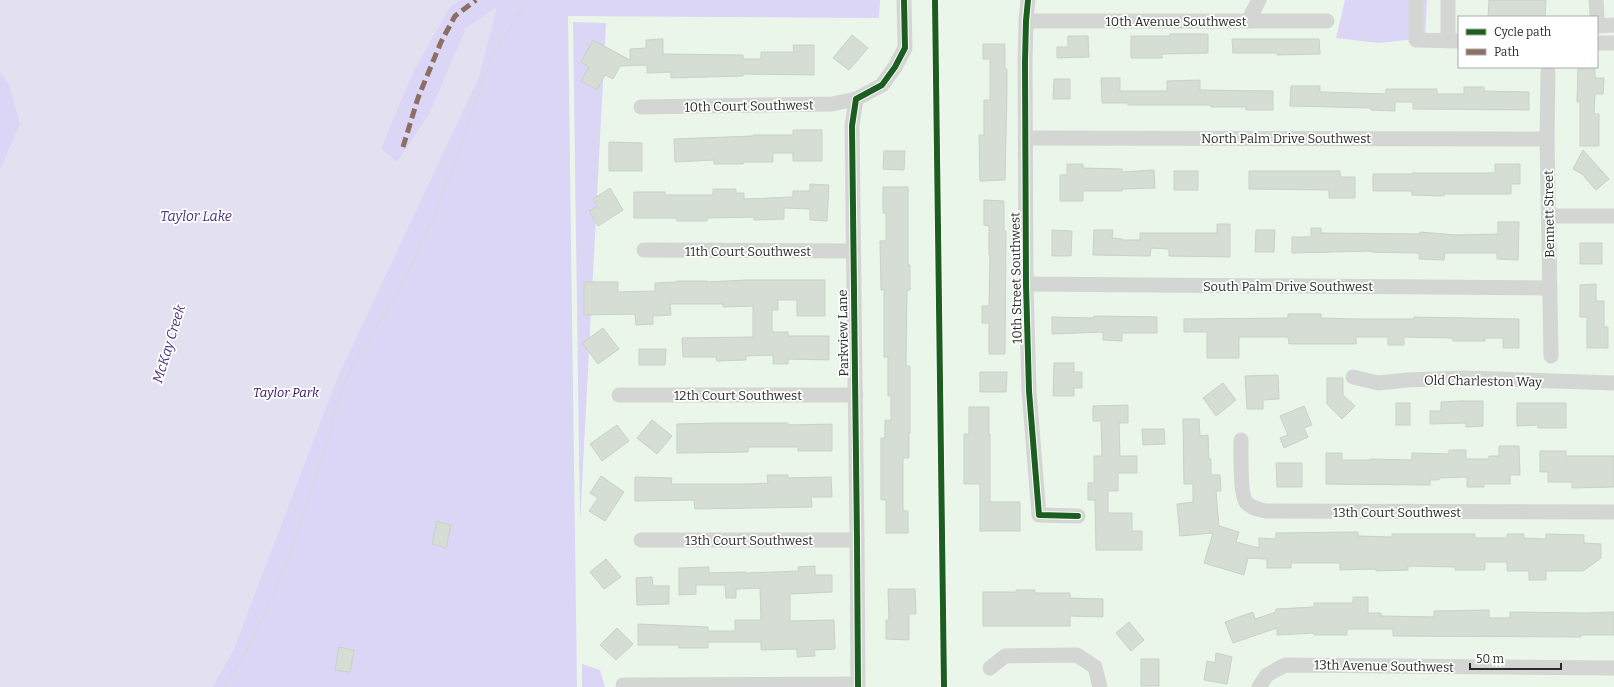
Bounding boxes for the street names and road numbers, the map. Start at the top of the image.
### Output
street label: 10th Avenue Southwest [1106,14,1247,29]
street label: 10th Court Southwest [684,97,814,115]
street label: North Palm Drive Southwest [1201,131,1371,146]
street label: Bennett Street [1541,170,1557,258]
street label: 10th Street Southwest [1007,212,1025,344]
street label: 11th Court Southwest [685,244,811,259]
street label: South Palm Drive Southwest [1203,279,1373,294]
street label: Parkview Lane [835,289,851,377]
street label: Old Charleston Way [1424,372,1542,390]
street label: 12th Court Southwest [674,388,802,403]
street label: 13th Court Southwest [1333,505,1461,520]
street label: 13th Court Southwest [685,533,813,548]
street label: 13th Avenue Southwest [1314,657,1454,675]

